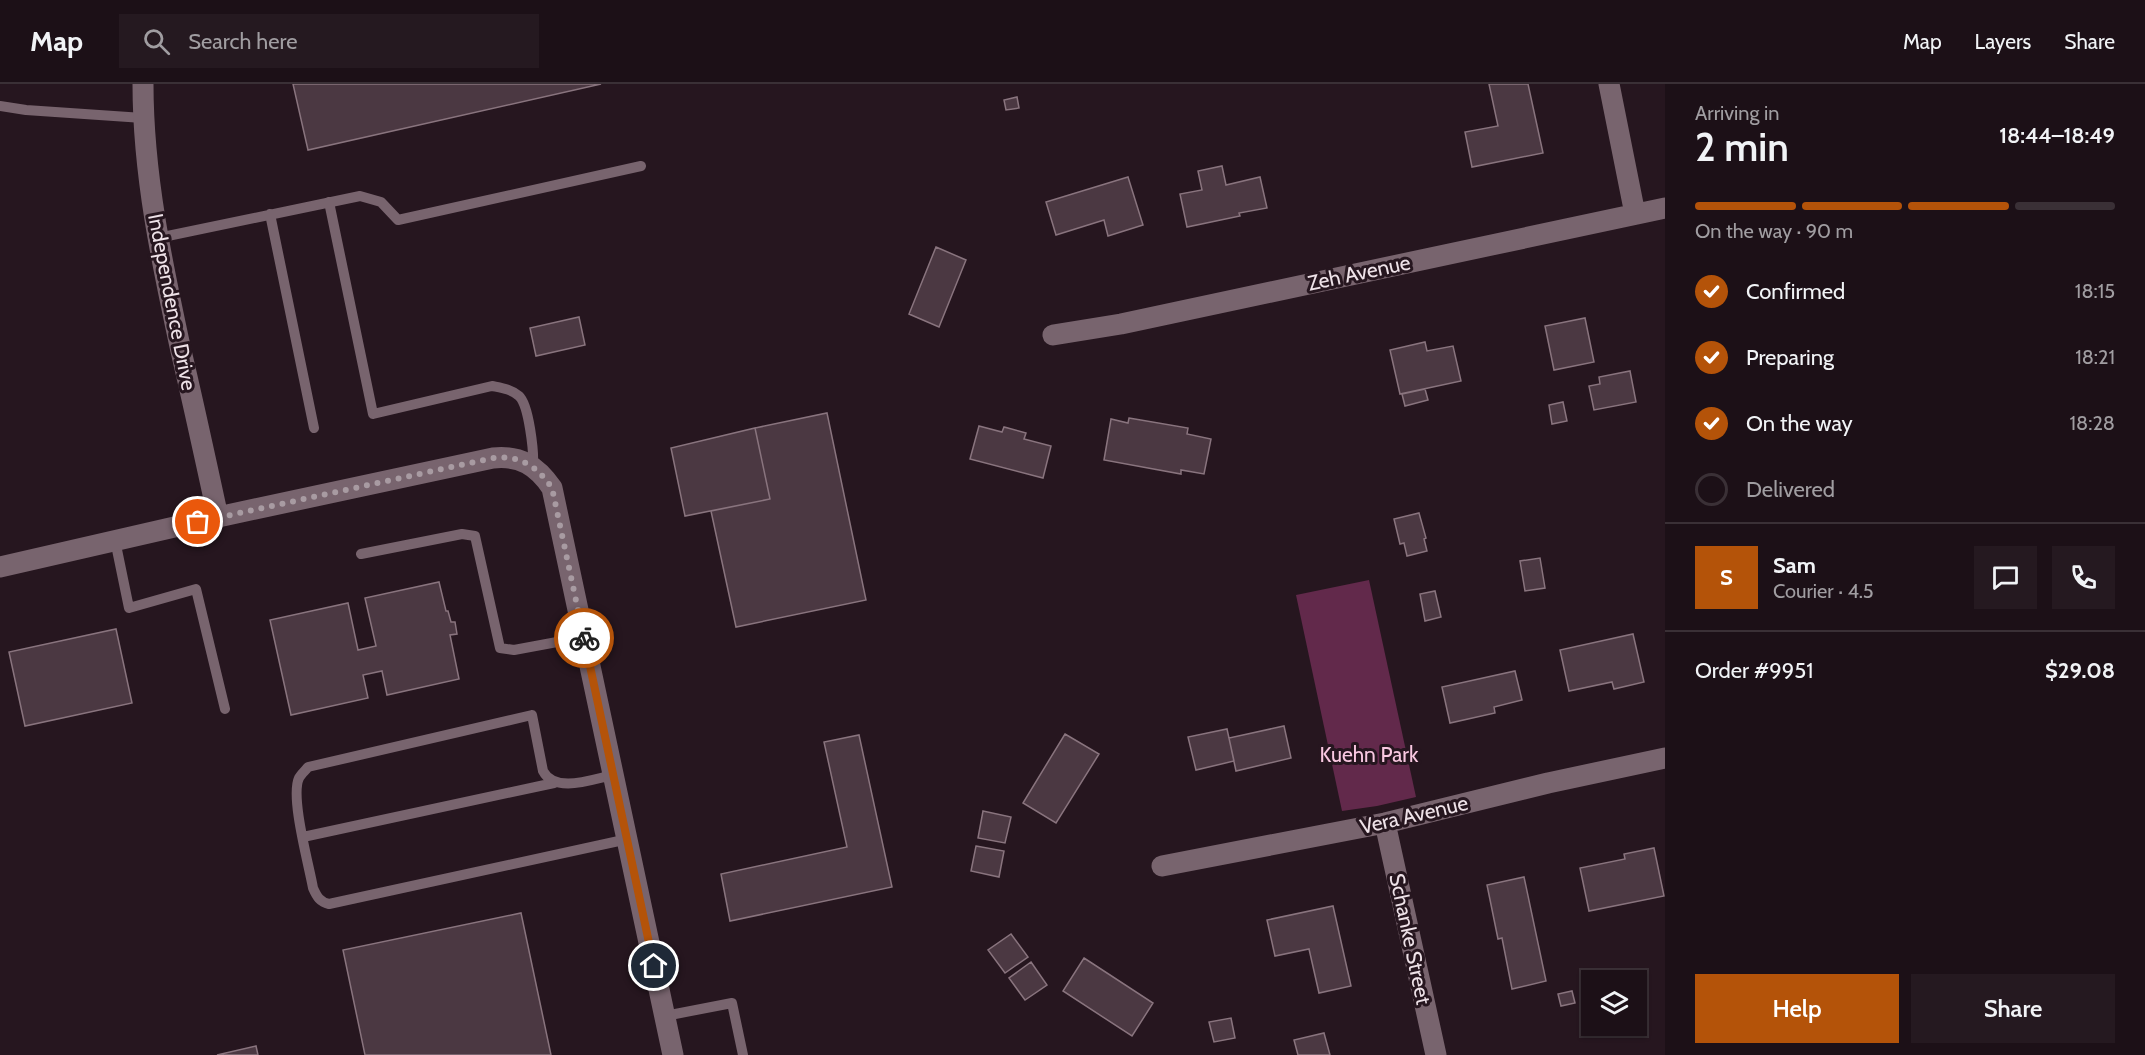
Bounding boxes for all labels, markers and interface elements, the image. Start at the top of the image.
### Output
search box [119,14,539,68]
text: Map [30,24,83,58]
icon: search [140,25,173,58]
text: Search here [188,28,297,55]
text: Map [1903,29,1942,54]
text: Layers [1975,29,2031,54]
text: Share [2064,29,2115,54]
text: Arriving in [1695,101,1779,125]
text: 18:44–18:49 [1999,122,2115,149]
text: 2 min [1695,123,1789,171]
street label: Independence Drive [143,211,202,393]
text: On the way · 90 m [1695,219,1853,243]
street label: Zeh Avenue [1305,249,1413,296]
icon: check [1695,275,1728,308]
text: Confirmed [1746,278,1845,305]
text: 18:15 [2075,279,2115,303]
icon: check [1695,341,1728,374]
text: Preparing [1746,344,1834,371]
text: 18:21 [2075,345,2115,369]
icon: check [1695,407,1728,440]
text: On the way [1746,410,1853,437]
text: 18:28 [2070,411,2115,435]
text: Delivered [1746,476,1835,503]
pin [172,496,223,547]
icon: bag [181,505,214,538]
button: chat [1974,546,2037,609]
button: phone [2052,546,2115,609]
text: Sam [1773,552,1816,579]
text: S [1720,564,1733,591]
text: Courier · 4.5 [1773,579,1874,603]
courier [554,608,614,668]
icon: bike [568,622,601,655]
text: Order #9951 [1695,657,1813,684]
text: $29.08 [2045,657,2115,684]
park label: Kuehn Park [1320,742,1419,767]
street label: Vera Avenue [1357,790,1471,839]
street label: Schanke Street [1384,871,1437,1007]
pin [628,940,679,991]
icon: home [637,949,670,982]
map controls [1581,970,1647,1036]
button: layers [1581,970,1647,1036]
button: Help [1695,974,1899,1043]
button: Share [1911,974,2115,1043]

